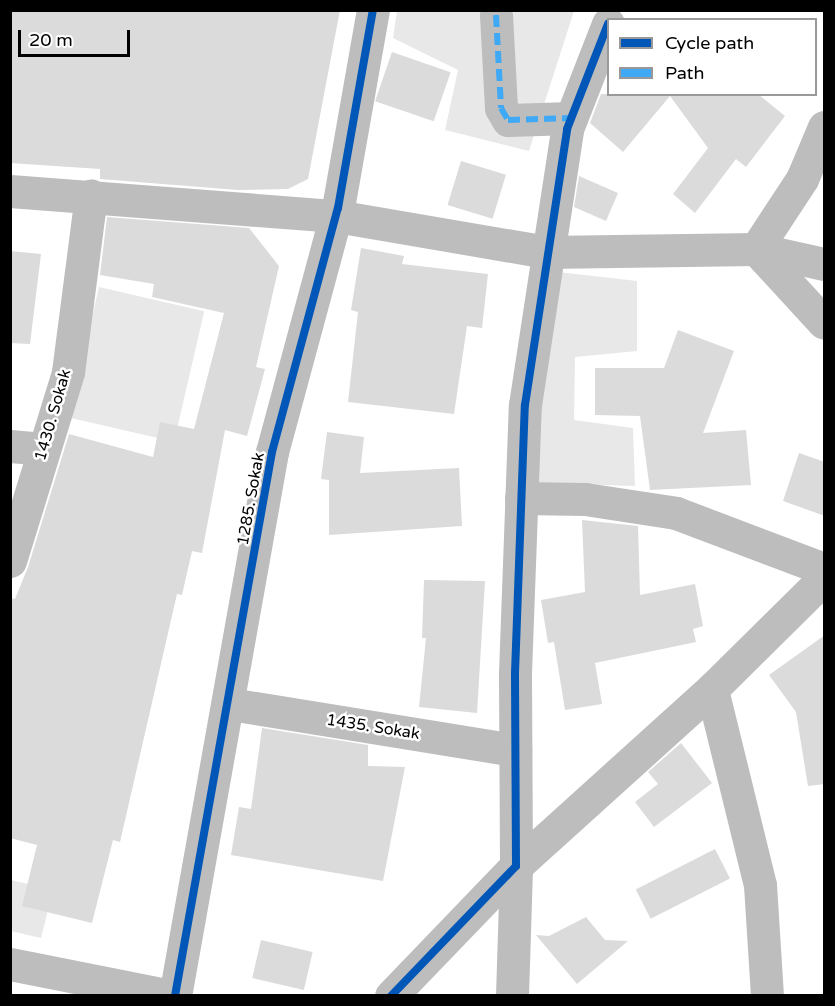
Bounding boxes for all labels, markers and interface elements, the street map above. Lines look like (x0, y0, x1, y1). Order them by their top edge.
scale bar (21, 18, 134, 56)
legend (607, 18, 817, 96)
text: 20 m (29, 29, 73, 51)
text: Cycle path (665, 32, 754, 54)
text: Path (665, 62, 704, 84)
street label: 1430. Sokak (31, 367, 75, 463)
street label: 1285. Sokak (233, 451, 269, 547)
street label: 1435. Sokak (325, 710, 421, 744)

